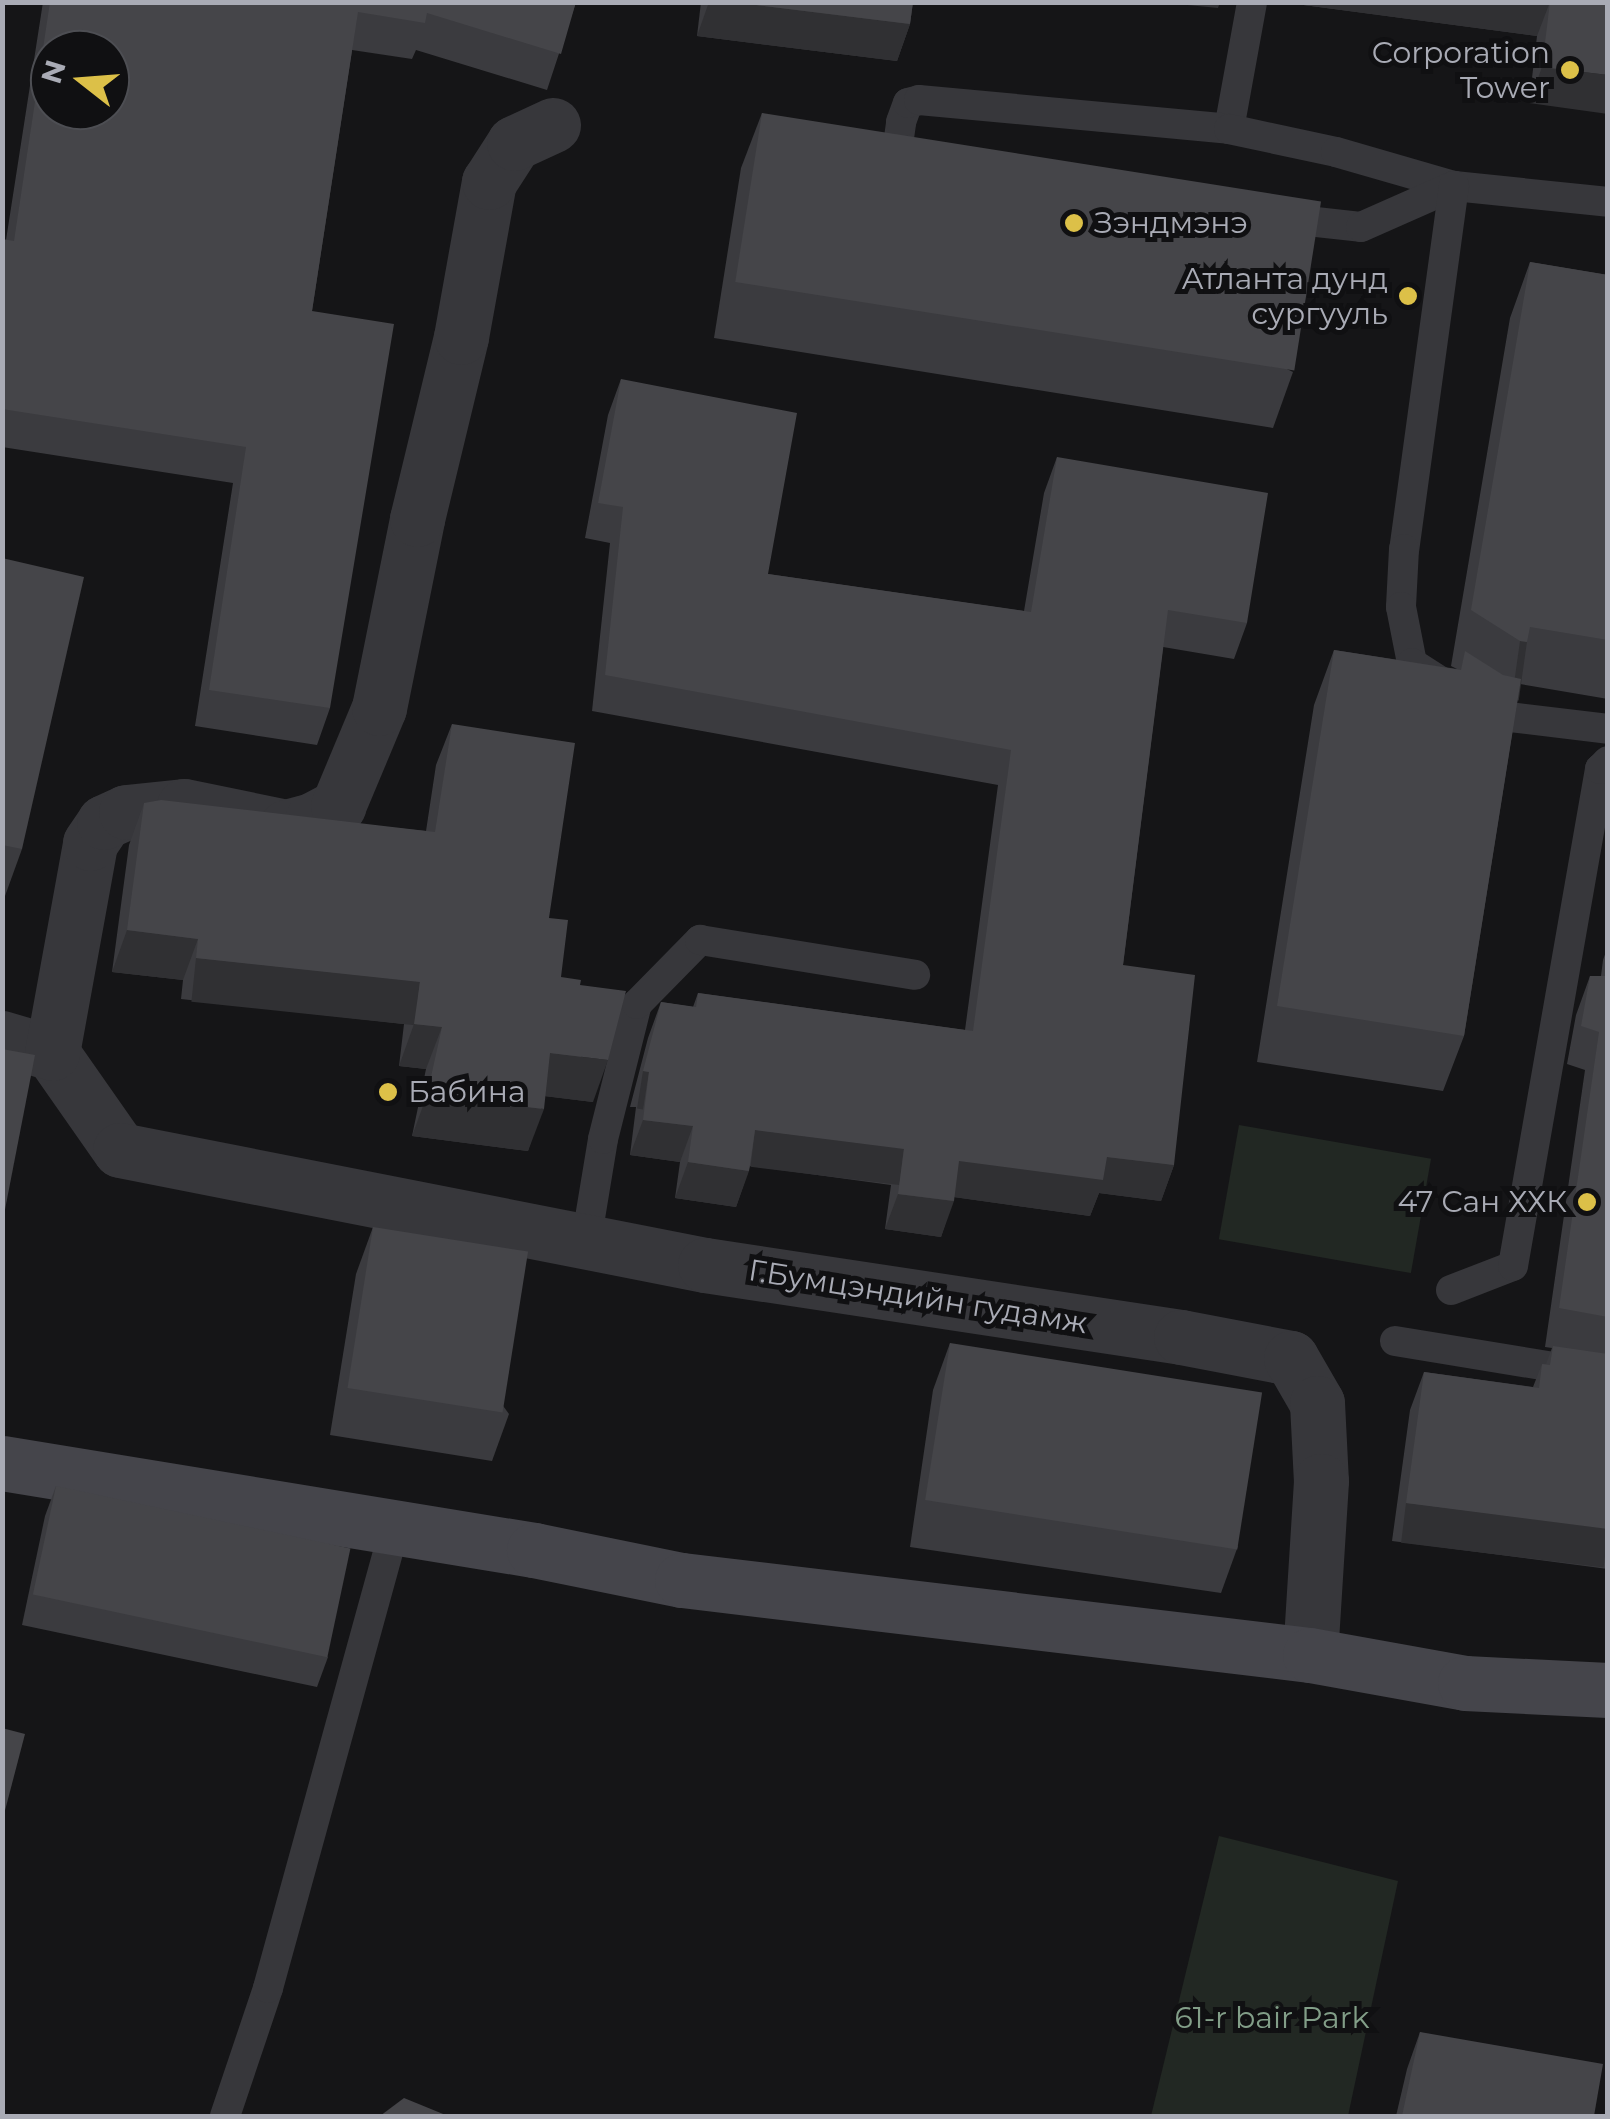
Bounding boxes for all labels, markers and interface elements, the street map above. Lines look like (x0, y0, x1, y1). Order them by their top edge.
north arrow (30, 30, 130, 130)
place label: Corporation Tower (1372, 35, 1550, 106)
text: N (34, 56, 73, 88)
marker: Corporation Tower (1559, 59, 1581, 81)
place label: Зэндмэнэ (1094, 205, 1248, 241)
marker: Зэндмэнэ (1063, 212, 1085, 234)
place label: Атланта дунд сургууль (1181, 261, 1388, 332)
marker: Атланта дунд сургууль (1397, 285, 1419, 307)
place label: Бабина (408, 1074, 525, 1110)
marker: Бабина (377, 1081, 399, 1103)
place label: 47 Сан ХХК (1398, 1184, 1567, 1220)
marker: 47 Сан ХХК (1576, 1191, 1598, 1213)
street label: Г.Бумцэндийн гудамж (746, 1252, 1090, 1342)
park label: 61-r bair Park (1175, 2000, 1369, 2036)

